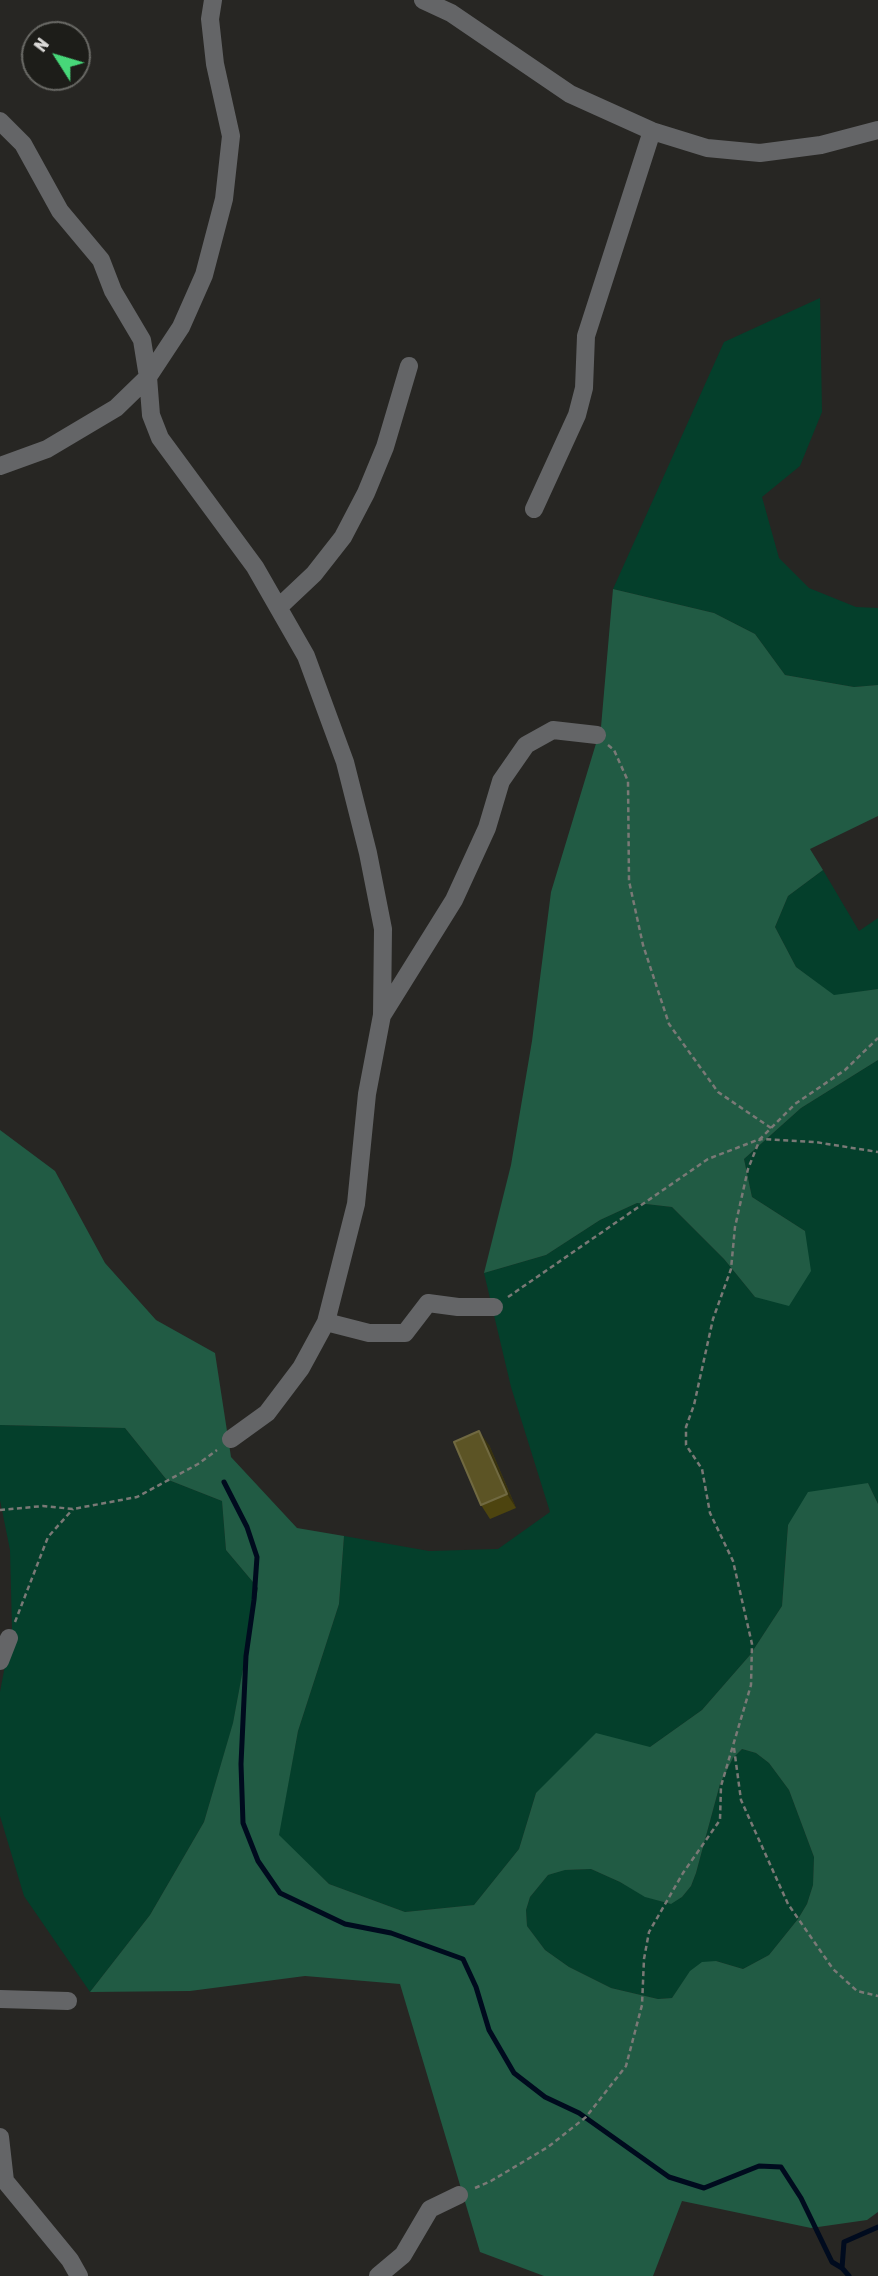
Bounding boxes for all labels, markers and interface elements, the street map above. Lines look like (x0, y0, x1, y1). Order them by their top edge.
north arrow (21, 21, 91, 91)
text: N (29, 33, 53, 56)

